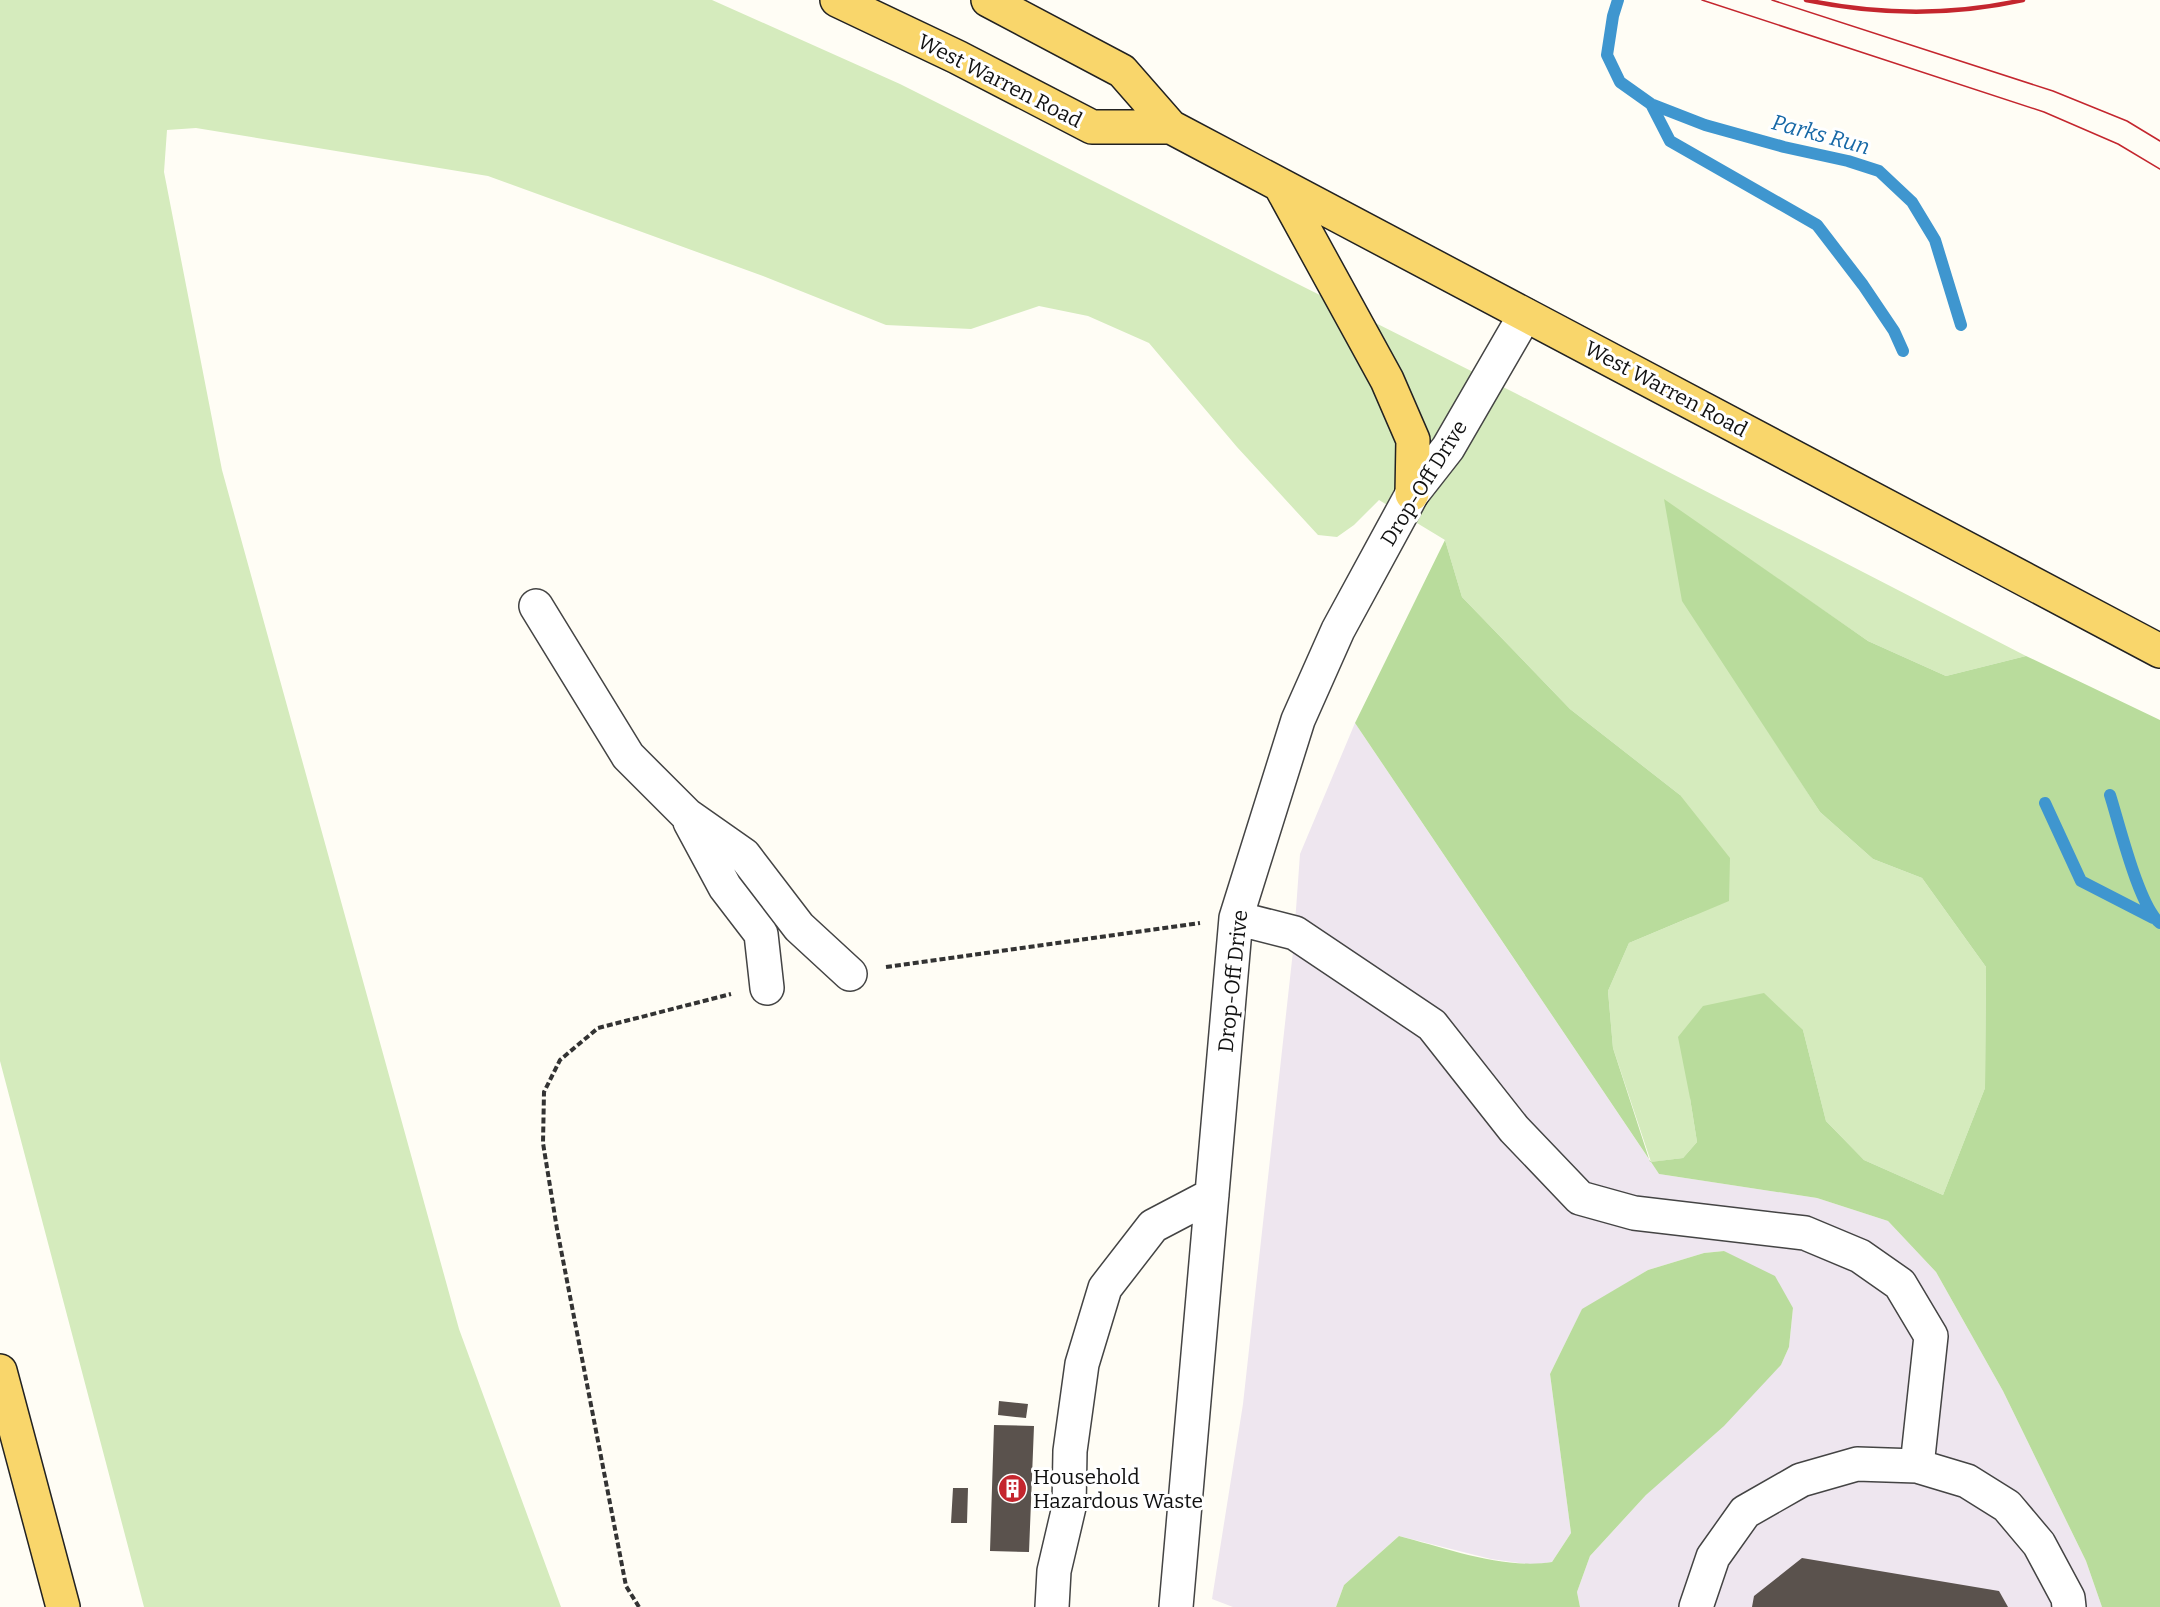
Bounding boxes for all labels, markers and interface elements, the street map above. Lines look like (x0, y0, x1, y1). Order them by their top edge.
street label: West Warren Road (914, 28, 1086, 134)
water label: Parks Run (1769, 108, 1873, 161)
street label: West Warren Road (1580, 335, 1752, 443)
street label: Drop-Off Drive (1375, 415, 1473, 551)
street label: Drop-Off Drive (1213, 908, 1253, 1054)
place label: Household Hazardous Waste (1033, 1464, 1203, 1514)
building icon: Household Hazardous Waste (996, 1473, 1028, 1505)

